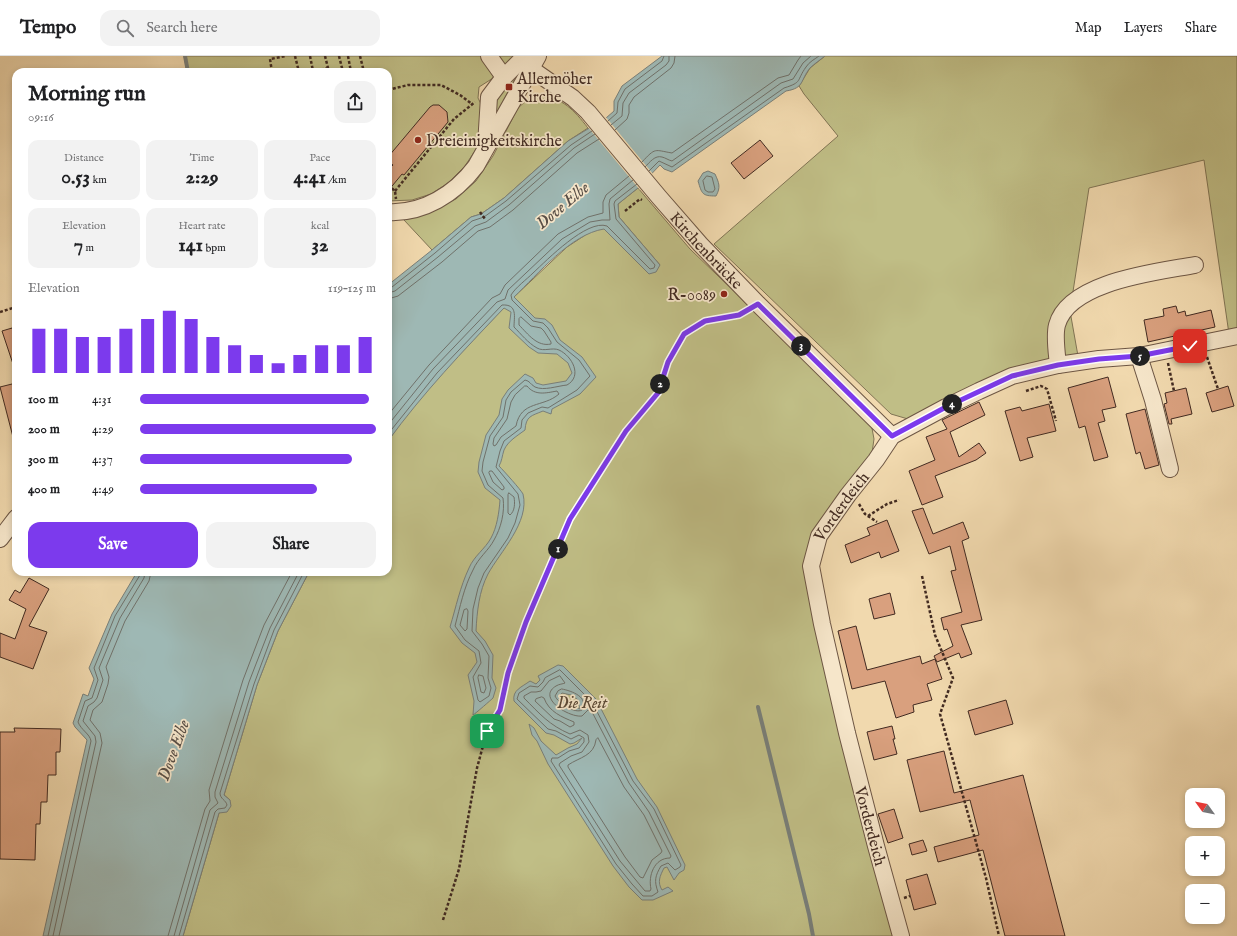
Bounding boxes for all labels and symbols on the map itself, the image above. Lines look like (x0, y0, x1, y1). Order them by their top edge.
place label: Allermöher Kirche (516, 70, 592, 108)
marker: Allermöher Kirche (504, 82, 514, 92)
place label: Dreieinigkeitskirche (426, 132, 562, 152)
marker: Dreieinigkeitskirche (413, 135, 423, 145)
water label: Dove Elbe (532, 178, 594, 234)
street label: Kirchenbrücke (665, 208, 746, 294)
place label: R-0089 (668, 286, 716, 306)
marker: R-0089 (719, 289, 729, 299)
pin (1173, 329, 1207, 363)
pin: 3 (791, 336, 811, 356)
pin: 5 (1130, 346, 1150, 366)
pin: 2 (650, 374, 670, 394)
pin: 4 (942, 394, 962, 414)
street label: Vorderdeich (810, 468, 875, 547)
pin: 1 (548, 539, 568, 559)
park label: Die Reit (557, 694, 608, 714)
pin (470, 714, 504, 748)
water label: Dove Elbe (154, 717, 195, 784)
street label: Vorderdeich (849, 784, 889, 869)
north arrow (1185, 788, 1225, 828)

